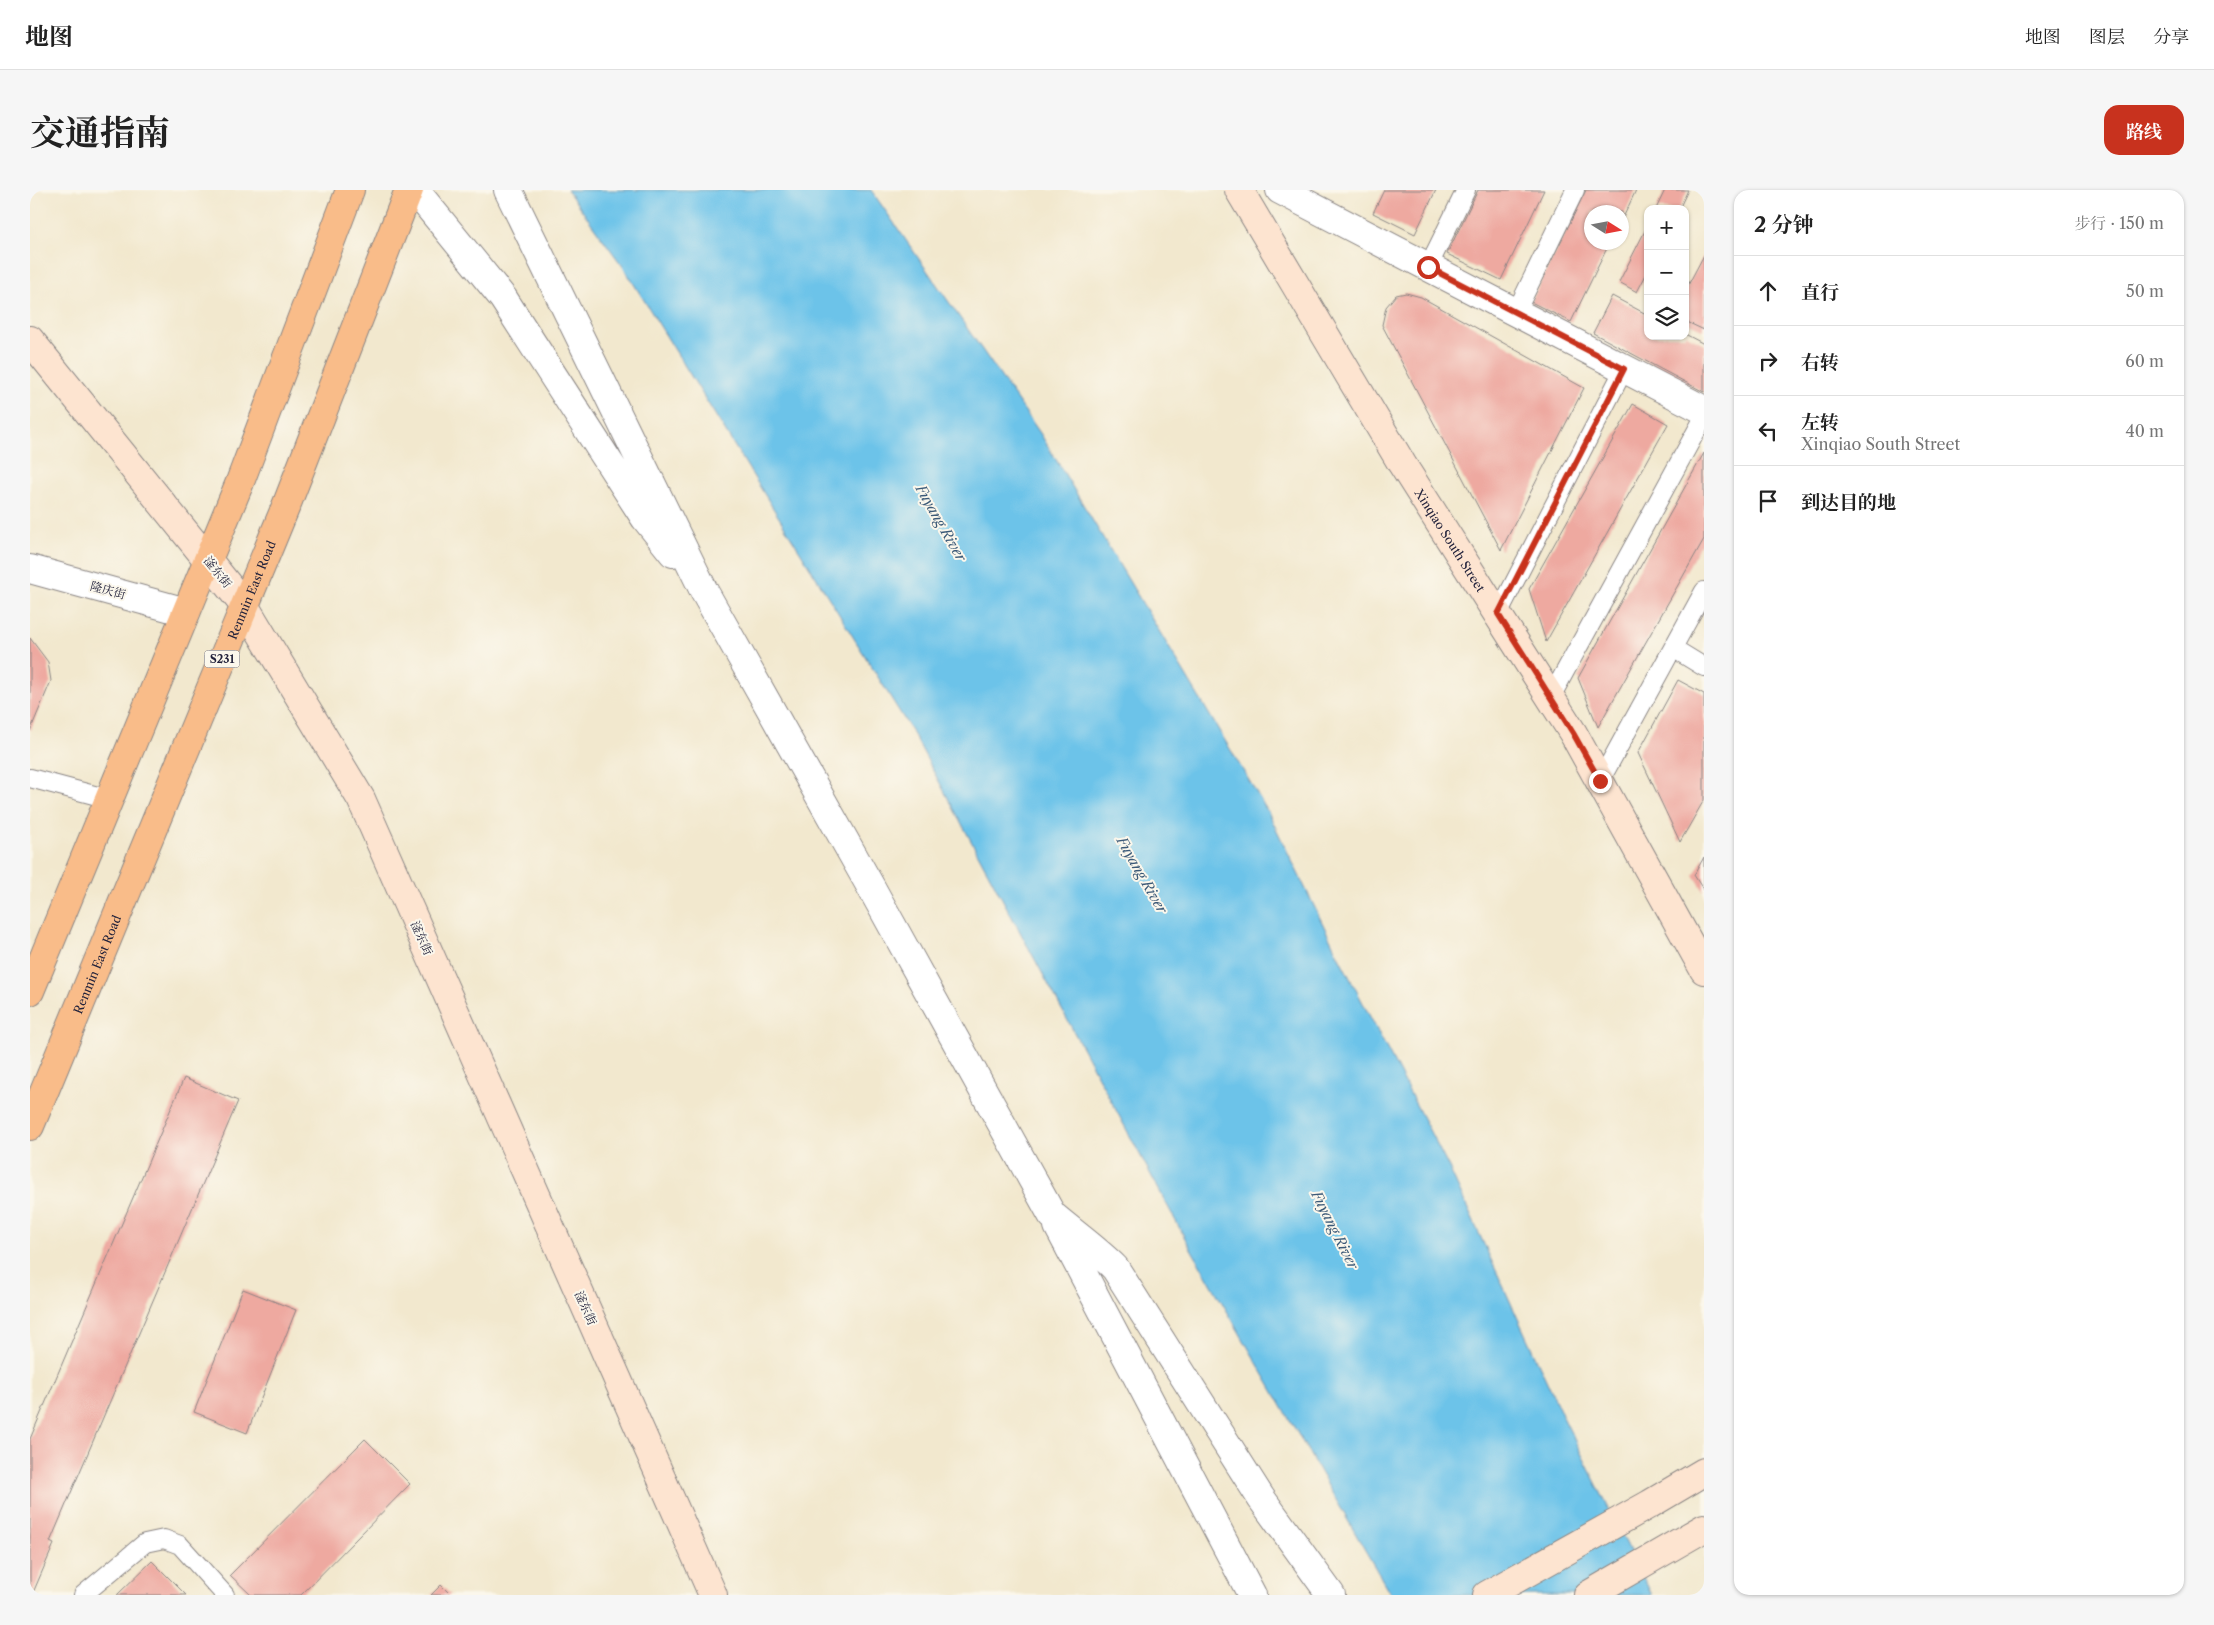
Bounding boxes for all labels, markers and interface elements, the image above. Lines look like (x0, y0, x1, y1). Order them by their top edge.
text: 地图 (25, 22, 73, 51)
text: 地图 (2025, 26, 2061, 48)
text: 图层 (2089, 26, 2125, 48)
text: 分享 (2153, 26, 2189, 48)
button: 路线 (2104, 105, 2184, 155)
text: 交通指南 (30, 111, 170, 154)
north arrow (1584, 205, 1629, 250)
map controls (1644, 205, 1689, 340)
button: + (1644, 205, 1689, 250)
text: 2 分钟 (1754, 212, 1814, 237)
text: 步行 · 150 m (2074, 213, 2164, 233)
button: − (1644, 250, 1689, 295)
route start (1417, 256, 1440, 279)
icon: ahead (1754, 277, 1782, 305)
text: 直行 (1801, 281, 1839, 304)
text: 50 m (2126, 281, 2164, 301)
button: layers (1644, 295, 1689, 340)
icon: right (1754, 347, 1782, 375)
text: 右转 (1801, 351, 1839, 374)
text: 60 m (2125, 351, 2164, 371)
text: 左转 (1801, 411, 1839, 434)
icon: left (1754, 417, 1782, 445)
text: 40 m (2125, 421, 2164, 441)
text: Xinqiao South Street (1801, 434, 1960, 454)
water label: Fuyang River (911, 480, 971, 566)
street label: Xinqiao South Street (1411, 485, 1489, 595)
icon: arrive (1754, 487, 1782, 515)
text: 到达目的地 (1801, 491, 1896, 514)
street label: Renmin East Road (224, 538, 279, 641)
street label: 滏东街 (201, 553, 236, 591)
street label: 隆庆街 (89, 578, 128, 602)
road number: S231 (204, 650, 240, 668)
route end (1589, 770, 1612, 793)
water label: Fuyang River (1112, 832, 1172, 918)
street label: Renmin East Road (70, 912, 124, 1016)
street label: 滏东街 (408, 918, 437, 958)
water label: Fuyang River (1307, 1187, 1363, 1274)
street label: 滏东街 (572, 1288, 601, 1328)

